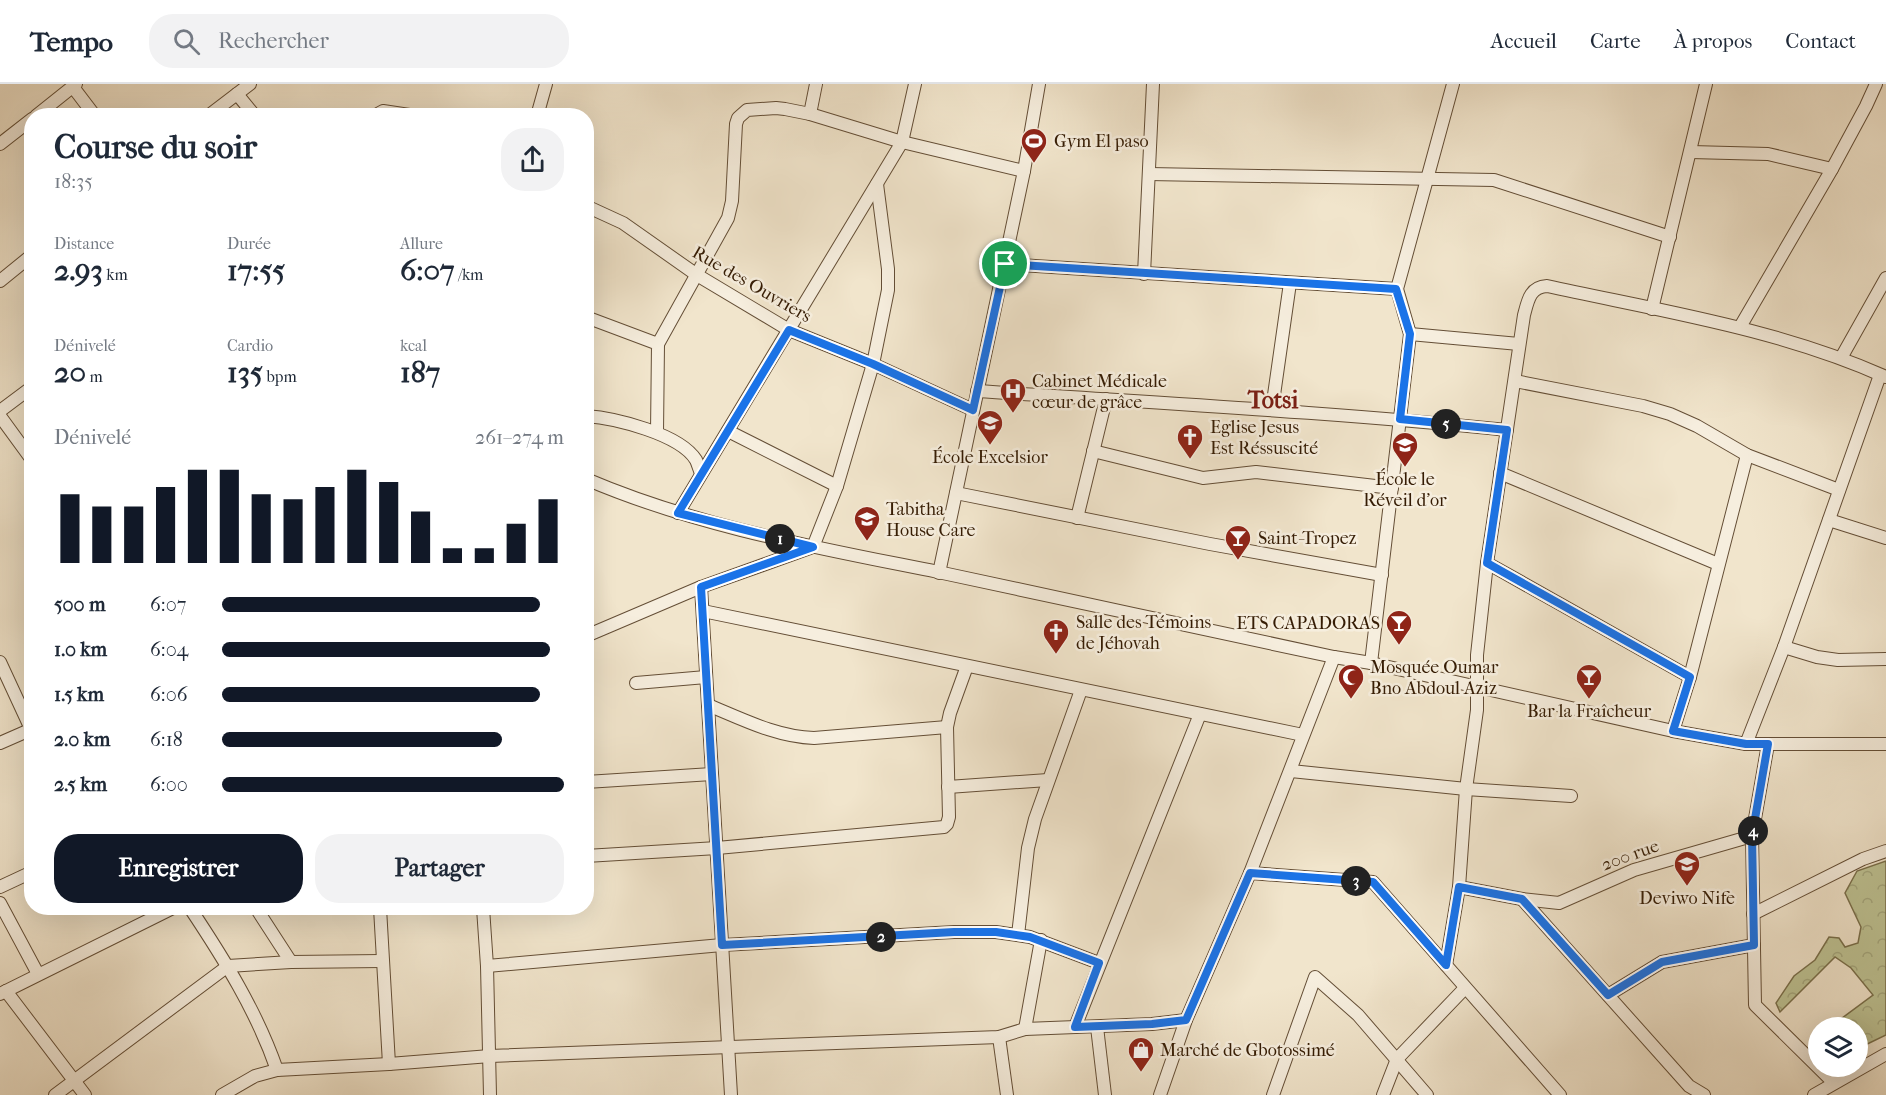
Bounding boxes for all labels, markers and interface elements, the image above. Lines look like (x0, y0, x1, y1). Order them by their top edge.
search box (149, 14, 569, 68)
text: Tempo (30, 25, 113, 58)
icon: search (170, 25, 203, 58)
text: Rechercher (218, 28, 329, 54)
text: Accueil (1491, 29, 1557, 53)
text: Carte (1590, 29, 1641, 53)
text: À propos (1674, 29, 1752, 53)
text: Contact (1785, 29, 1856, 53)
sports icon: Gym El paso (1019, 126, 1049, 164)
text: Course du soir (54, 128, 257, 167)
button: share (501, 128, 564, 191)
place label: Gym El paso (1054, 131, 1149, 152)
text: 18:35 (54, 170, 93, 193)
text: Distance (54, 234, 114, 253)
text: Durée (227, 234, 271, 253)
text: Allure (400, 234, 443, 253)
pin (979, 238, 1030, 289)
street label: Rue des Ouvriers (688, 242, 815, 327)
icon: arrive (988, 247, 1021, 280)
text: 2.93 (54, 253, 103, 288)
text: 17:55 (227, 253, 285, 288)
text: 6:07 (400, 253, 455, 288)
text: km (103, 265, 128, 284)
text: /km (455, 265, 483, 284)
text: Dénivelé (54, 336, 116, 355)
text: Cardio (227, 336, 273, 355)
text: kcal (400, 336, 427, 355)
text: 20 (54, 355, 86, 390)
text: 135 (227, 355, 263, 390)
text: 187 (400, 355, 440, 390)
text: m (86, 367, 103, 386)
text: bpm (263, 367, 297, 386)
place label: Cabinet Médicale cœur de grâce (1032, 371, 1167, 413)
hospital icon: Cabinet Médicale cœur de grâce (998, 376, 1028, 414)
district label: Totsi (1247, 386, 1299, 414)
school or university icon: École Excelsior (975, 408, 1005, 446)
pin: 5 (1431, 409, 1461, 439)
text: 5 (1443, 414, 1449, 433)
place label: Eglise Jesus Est Réssuscité (1210, 417, 1318, 459)
church icon: Eglise Jesus Est Réssuscité (1175, 422, 1205, 460)
text: Dénivelé (54, 426, 131, 449)
text: 261–274 m (475, 426, 564, 449)
school or university icon: École le Réveil d'or (1390, 430, 1420, 468)
place label: École Excelsior (932, 446, 1048, 468)
place label: École le Réveil d'or (1363, 468, 1447, 511)
place label: Tabitha House Care (886, 499, 976, 541)
school or university icon: Tabitha House Care (852, 504, 882, 542)
bar icon: Saint-Tropez (1223, 523, 1253, 561)
pin: 1 (765, 524, 795, 554)
place label: Saint-Tropez (1258, 528, 1357, 549)
text: 1 (777, 529, 783, 548)
text: 500 m (54, 593, 106, 616)
text: 6:07 (150, 593, 186, 616)
bar icon: ETS CAPADORAS (1384, 608, 1414, 646)
place label: Salle des Témoins de Jéhovah (1076, 612, 1212, 654)
place label: ETS CAPADORAS (1236, 613, 1380, 634)
church icon: Salle des Témoins de Jéhovah (1041, 617, 1071, 655)
text: 1.0 km (54, 638, 107, 661)
text: 6:04 (150, 638, 188, 661)
place label: Mosquée Oumar Bno Abdoul Aziz (1370, 657, 1499, 699)
mosque icon: Mosquée Oumar Bno Abdoul Aziz (1336, 662, 1366, 700)
bar icon: Bar la Fraîcheur (1574, 662, 1604, 700)
text: 1.5 km (54, 683, 104, 706)
text: 6:06 (150, 683, 188, 706)
place label: Bar la Fraîcheur (1527, 701, 1651, 722)
text: 2.0 km (54, 728, 110, 751)
text: 6:18 (150, 728, 183, 751)
text: 2.5 km (54, 773, 107, 796)
text: 6:00 (150, 773, 188, 796)
pin: 4 (1738, 816, 1768, 846)
text: 4 (1748, 821, 1758, 840)
button: Enregistrer (54, 834, 303, 903)
button: Partager (315, 834, 564, 903)
street label: 200 rue (1599, 835, 1662, 876)
school or university icon: Deviwo Nife (1672, 849, 1702, 887)
pin: 3 (1341, 866, 1371, 896)
text: 3 (1353, 871, 1359, 890)
place label: Deviwo Nife (1639, 888, 1735, 909)
pin: 2 (866, 922, 896, 952)
text: 2 (877, 927, 885, 946)
map controls (1808, 1017, 1868, 1077)
button: layers (1808, 1017, 1868, 1077)
shop icon: Marché de Gbotossimé (1126, 1035, 1156, 1073)
place label: Marché de Gbotossimé (1160, 1040, 1335, 1061)

